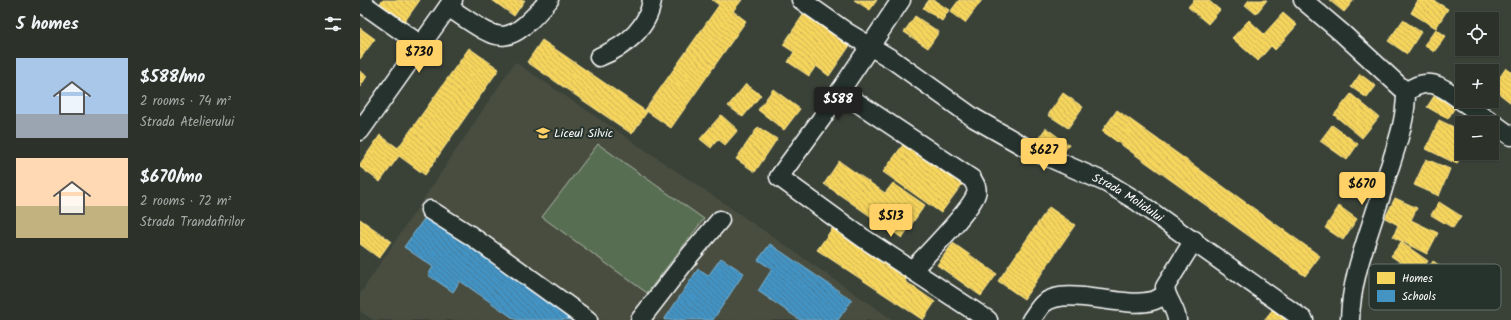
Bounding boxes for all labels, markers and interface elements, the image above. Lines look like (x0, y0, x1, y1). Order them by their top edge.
text: 5 homes (16, 11, 79, 38)
map controls (1455, 12, 1499, 160)
button: locate (1455, 12, 1499, 56)
icon: filters (322, 13, 344, 35)
pin: $730 (395, 40, 443, 74)
text: $730 (405, 42, 433, 63)
text: $588/mo (140, 64, 205, 91)
button: + (1455, 64, 1499, 108)
icon: home (48, 74, 96, 122)
pin: $588 (814, 87, 862, 121)
text: $588 (823, 89, 853, 110)
text: 2 rooms · 74 m² (140, 91, 231, 112)
text: Strada Atelierului (140, 112, 234, 133)
button: − (1455, 116, 1499, 160)
place label: Liceul Silvic (554, 124, 613, 143)
school or university icon: Liceul Silvic (535, 125, 551, 141)
pin: $627 (1020, 138, 1068, 172)
text: $627 (1030, 140, 1058, 161)
text: $670/mo (140, 164, 203, 191)
street label: Strada Molidului (1089, 169, 1168, 228)
pin: $670 (1338, 172, 1386, 206)
icon: home (48, 174, 96, 222)
text: $670 (1348, 174, 1376, 195)
text: 2 rooms · 72 m² (140, 191, 231, 212)
pin: $513 (867, 204, 915, 238)
text: $513 (878, 206, 904, 227)
text: Strada Trandafirilor (140, 212, 245, 233)
legend (1369, 264, 1501, 310)
text: Homes (1402, 270, 1433, 288)
text: Schools (1402, 288, 1436, 306)

